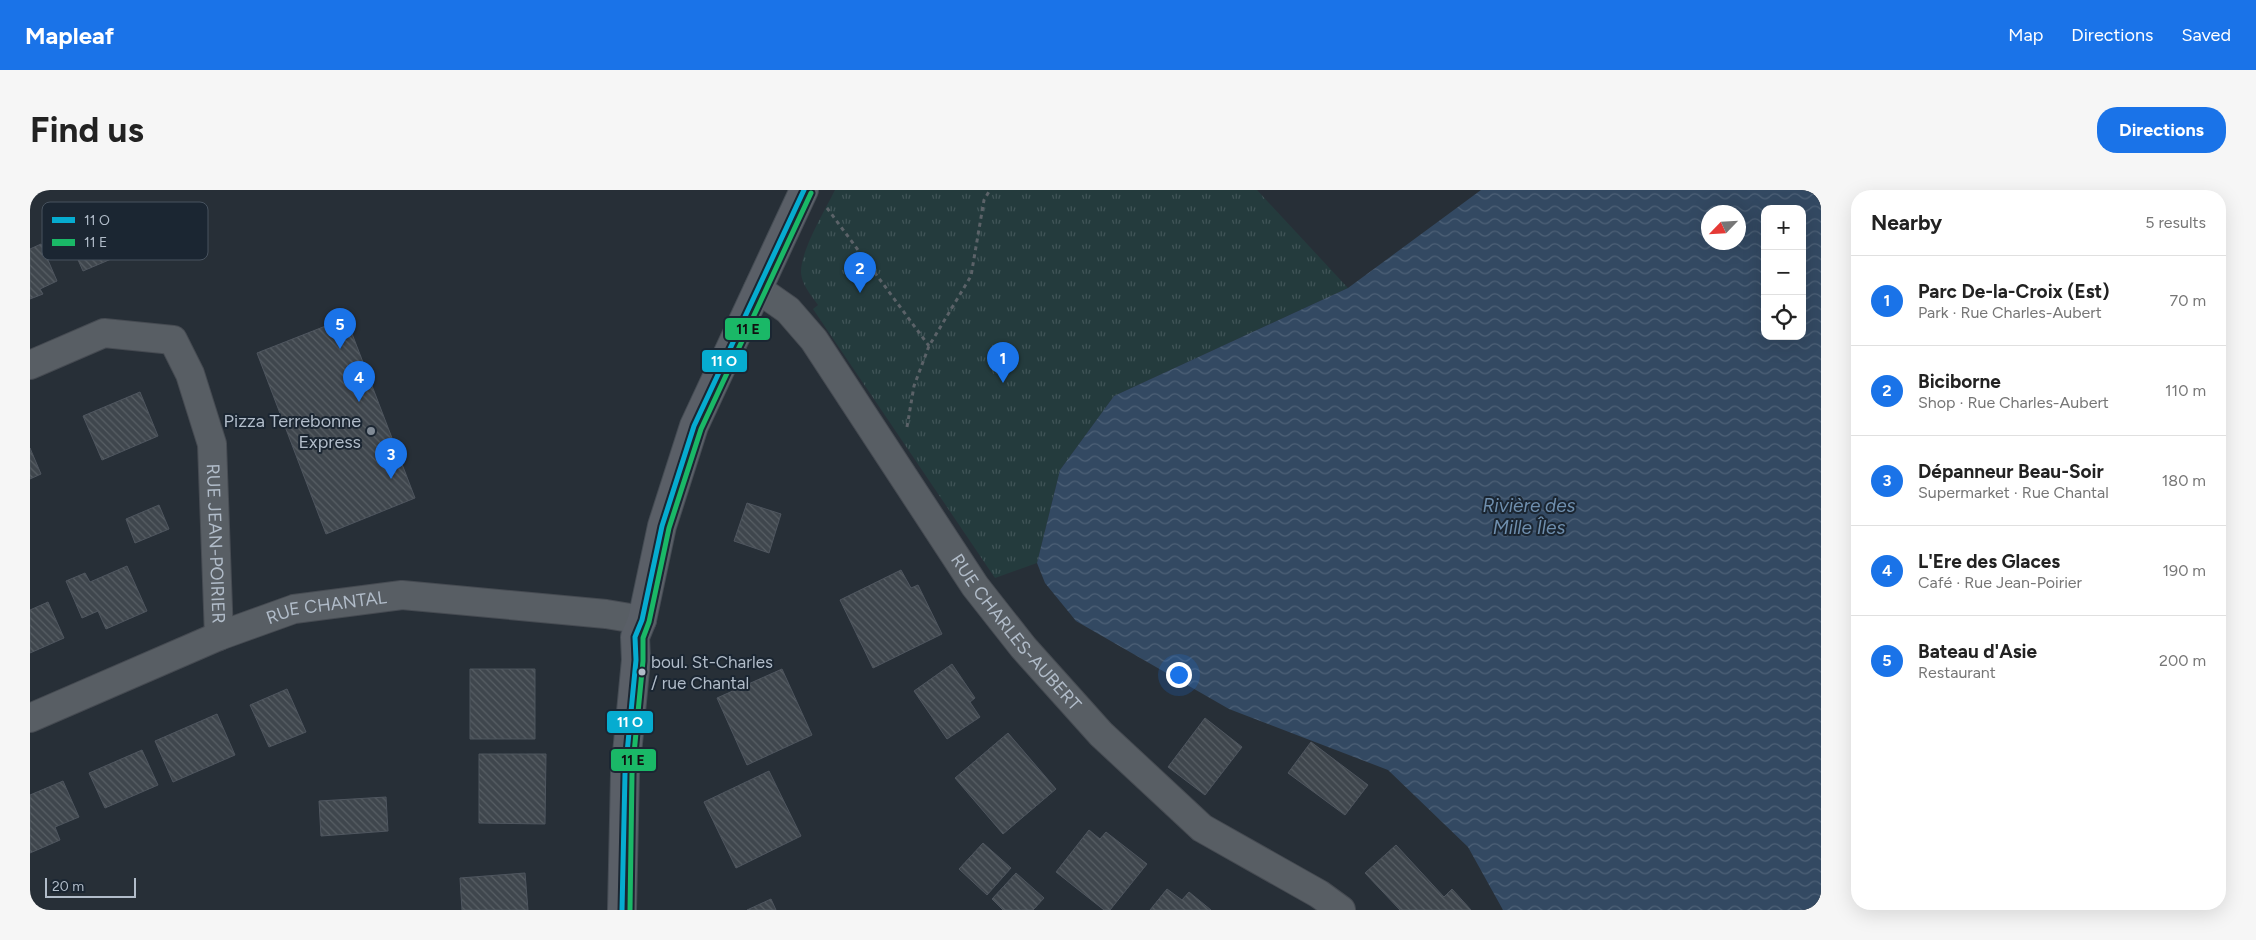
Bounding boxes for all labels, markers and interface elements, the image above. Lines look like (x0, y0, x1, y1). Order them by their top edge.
text: Mapleaf (25, 21, 114, 50)
text: Map (2008, 24, 2043, 46)
text: Directions (2071, 24, 2153, 46)
text: Saved (2181, 24, 2231, 46)
button: Directions (2097, 107, 2226, 153)
text: Find us (30, 109, 144, 151)
legend (42, 202, 208, 260)
north arrow (1701, 205, 1746, 250)
map controls (1761, 205, 1806, 340)
button: + (1761, 205, 1806, 250)
text: Nearby (1871, 210, 1942, 235)
text: 11 O (84, 212, 110, 229)
text: 5 results (2145, 213, 2206, 232)
text: 11 E (84, 234, 107, 251)
button: − (1761, 250, 1806, 295)
pin: 2 (844, 252, 876, 293)
text: Parc De-la-Croix (Est) (1918, 280, 2110, 303)
text: 1 (1884, 291, 1890, 310)
text: 70 m (2170, 291, 2206, 310)
button: locate (1761, 295, 1806, 340)
text: Park · Rue Charles-Aubert (1918, 303, 2102, 322)
pin: 5 (324, 308, 356, 349)
line badge: 11 E (724, 317, 771, 341)
text: 11 E (736, 321, 760, 338)
pin: 1 (987, 342, 1019, 383)
line badge: 11 O (701, 349, 748, 373)
text: 11 O (711, 353, 737, 370)
pin: 4 (343, 361, 375, 402)
text: Biciborne (1918, 370, 2001, 393)
text: 2 (1882, 381, 1892, 400)
text: 110 m (2165, 381, 2206, 400)
text: Shop · Rue Charles-Aubert (1918, 393, 2109, 412)
place label: Pizza Terrebonne Express (224, 410, 361, 453)
marker: Pizza Terrebonne Express (365, 425, 377, 437)
pin: 3 (375, 438, 407, 479)
text: Dépanneur Beau-Soir (1918, 460, 2104, 483)
street label: RUE JEAN-POIRIER (202, 463, 230, 624)
text: 3 (1883, 471, 1891, 490)
text: 180 m (2162, 471, 2206, 490)
text: Supermarket · Rue Chantal (1918, 483, 2109, 502)
water label: Rivière des Mille Îles (1482, 494, 1576, 539)
street label: RUE CHARLES-AUBERT (946, 550, 1086, 715)
text: L'Ere des Glaces (1918, 550, 2060, 573)
text: 4 (1882, 561, 1892, 580)
text: 190 m (2163, 561, 2206, 580)
text: Café · Rue Jean-Poirier (1918, 573, 2082, 592)
street label: RUE CHANTAL (263, 586, 389, 629)
text: Bateau d'Asie (1918, 640, 2037, 663)
text: 5 (1882, 651, 1892, 670)
text: 200 m (2159, 651, 2206, 670)
place label: boul. St-Charles / rue Chantal (651, 652, 773, 693)
your location (1166, 662, 1192, 688)
text: Restaurant (1918, 663, 1996, 682)
marker: boul. St-Charles / rue Chantal (637, 667, 647, 677)
line badge: 11 O (606, 710, 654, 734)
text: 11 O (617, 714, 643, 731)
line badge: 11 E (610, 748, 657, 772)
text: 11 E (621, 752, 645, 769)
scale bar (45, 875, 136, 898)
text: 20 m (52, 878, 84, 895)

